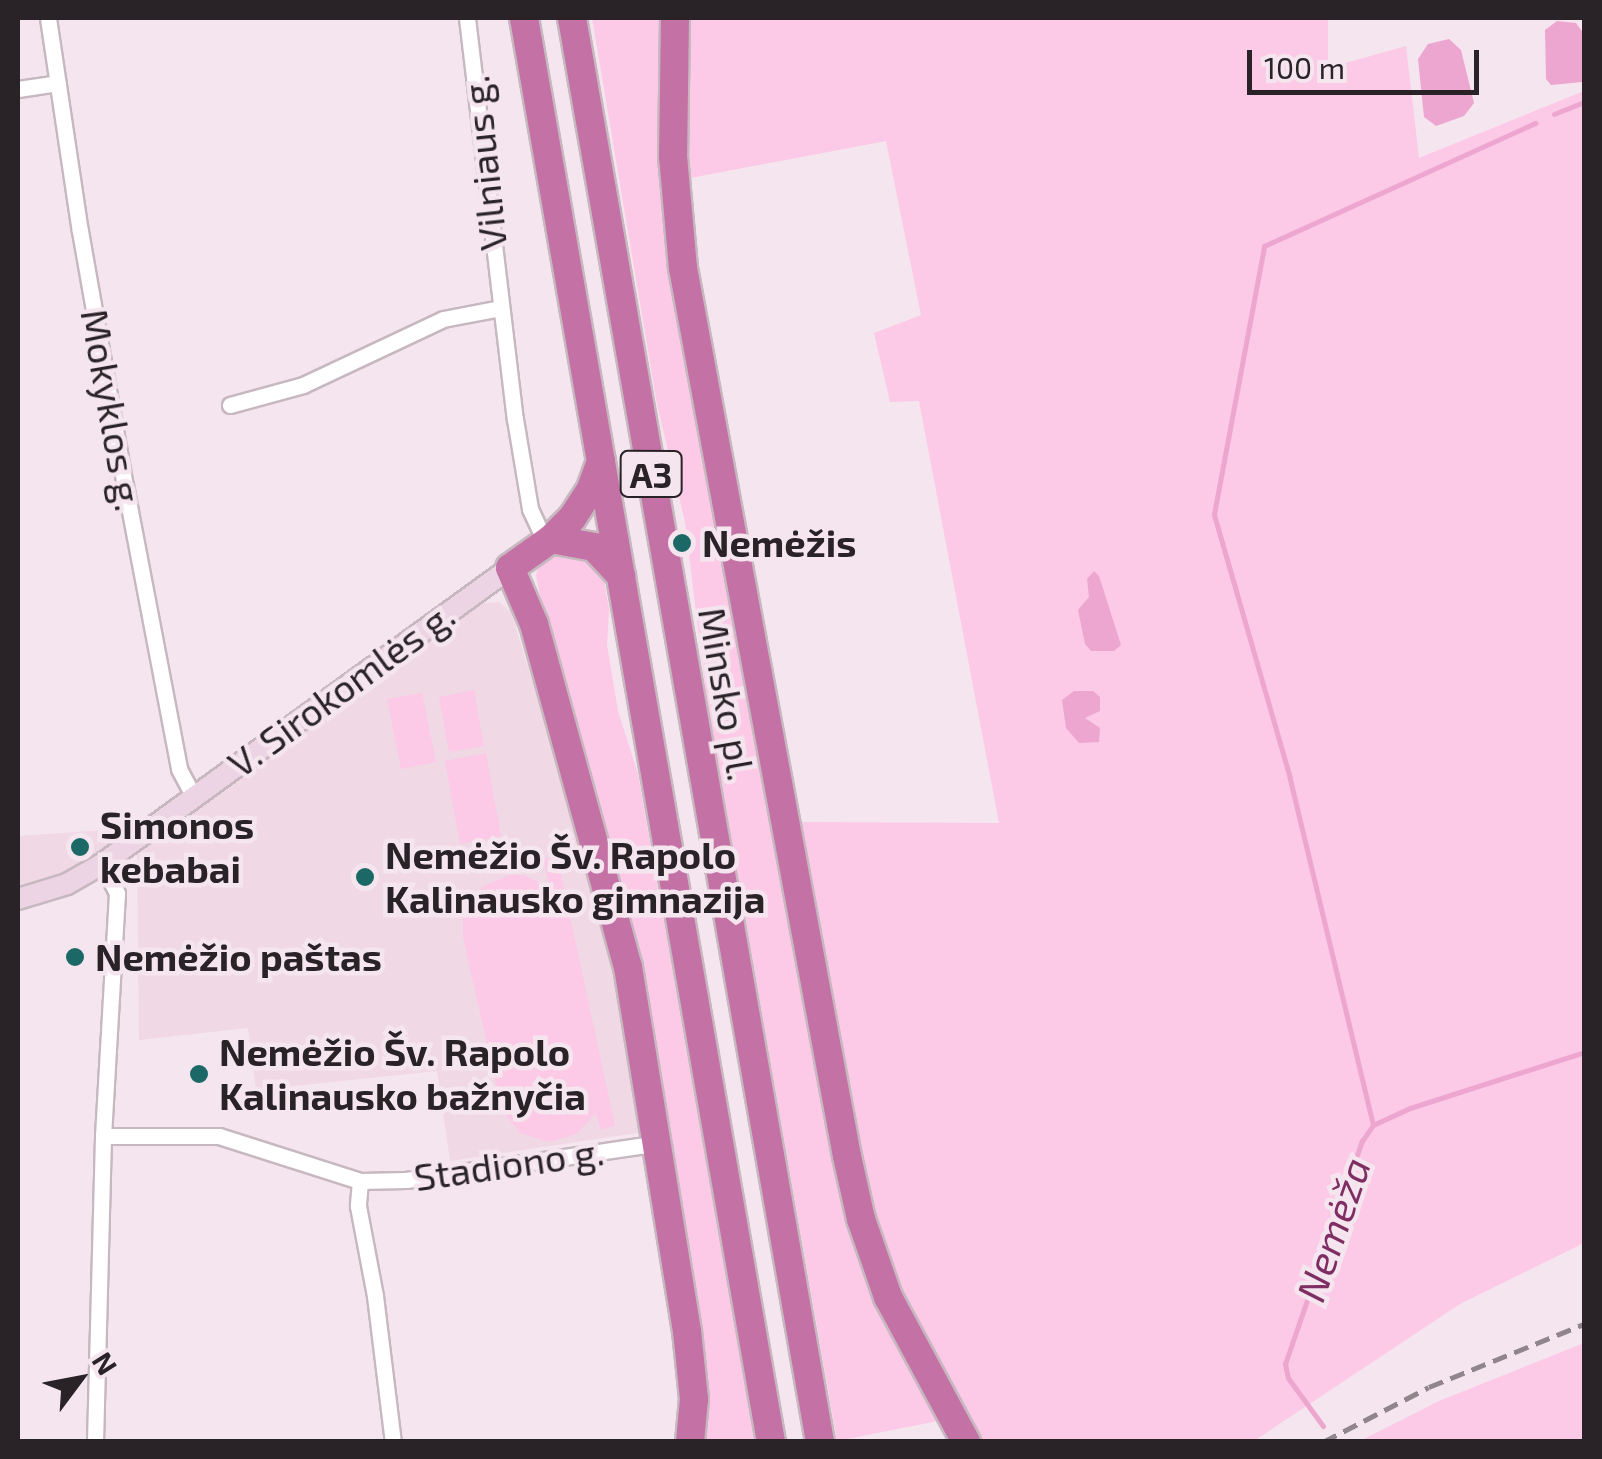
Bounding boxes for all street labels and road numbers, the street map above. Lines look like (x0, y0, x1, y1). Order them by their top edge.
street label: Vilniaus g. (452, 73, 516, 253)
street label: Mokyklos g. (72, 305, 152, 515)
road number: A3 (618, 444, 684, 504)
street label: V. Sirokomlės g. (219, 592, 463, 786)
street label: Minsko pl. (689, 604, 765, 784)
street label: Stadiono g. (411, 1128, 607, 1200)

